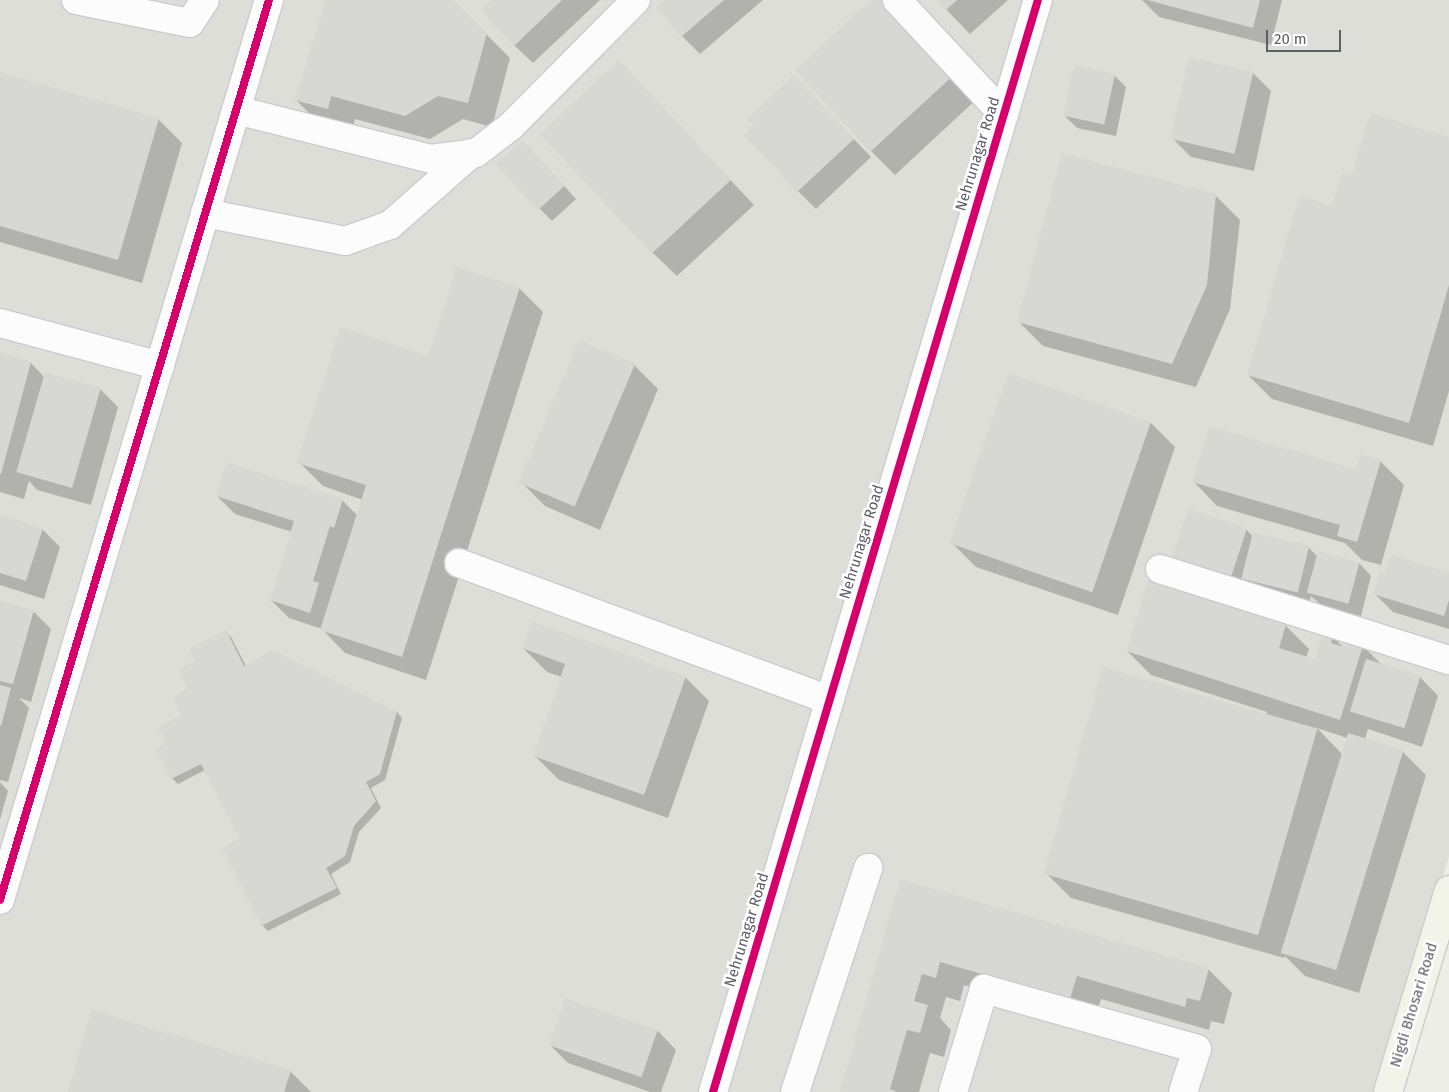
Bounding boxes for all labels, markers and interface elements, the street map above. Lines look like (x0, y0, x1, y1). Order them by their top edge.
scale bar (1269, 20, 1344, 52)
text: 20 m (1274, 30, 1307, 48)
street label: Nehrunagar Road (952, 95, 1004, 213)
street label: Nehrunagar Road (836, 483, 888, 601)
street label: Nehrunagar Road (721, 871, 773, 989)
street label: Nigdi Bhosari Road (1386, 940, 1442, 1070)

